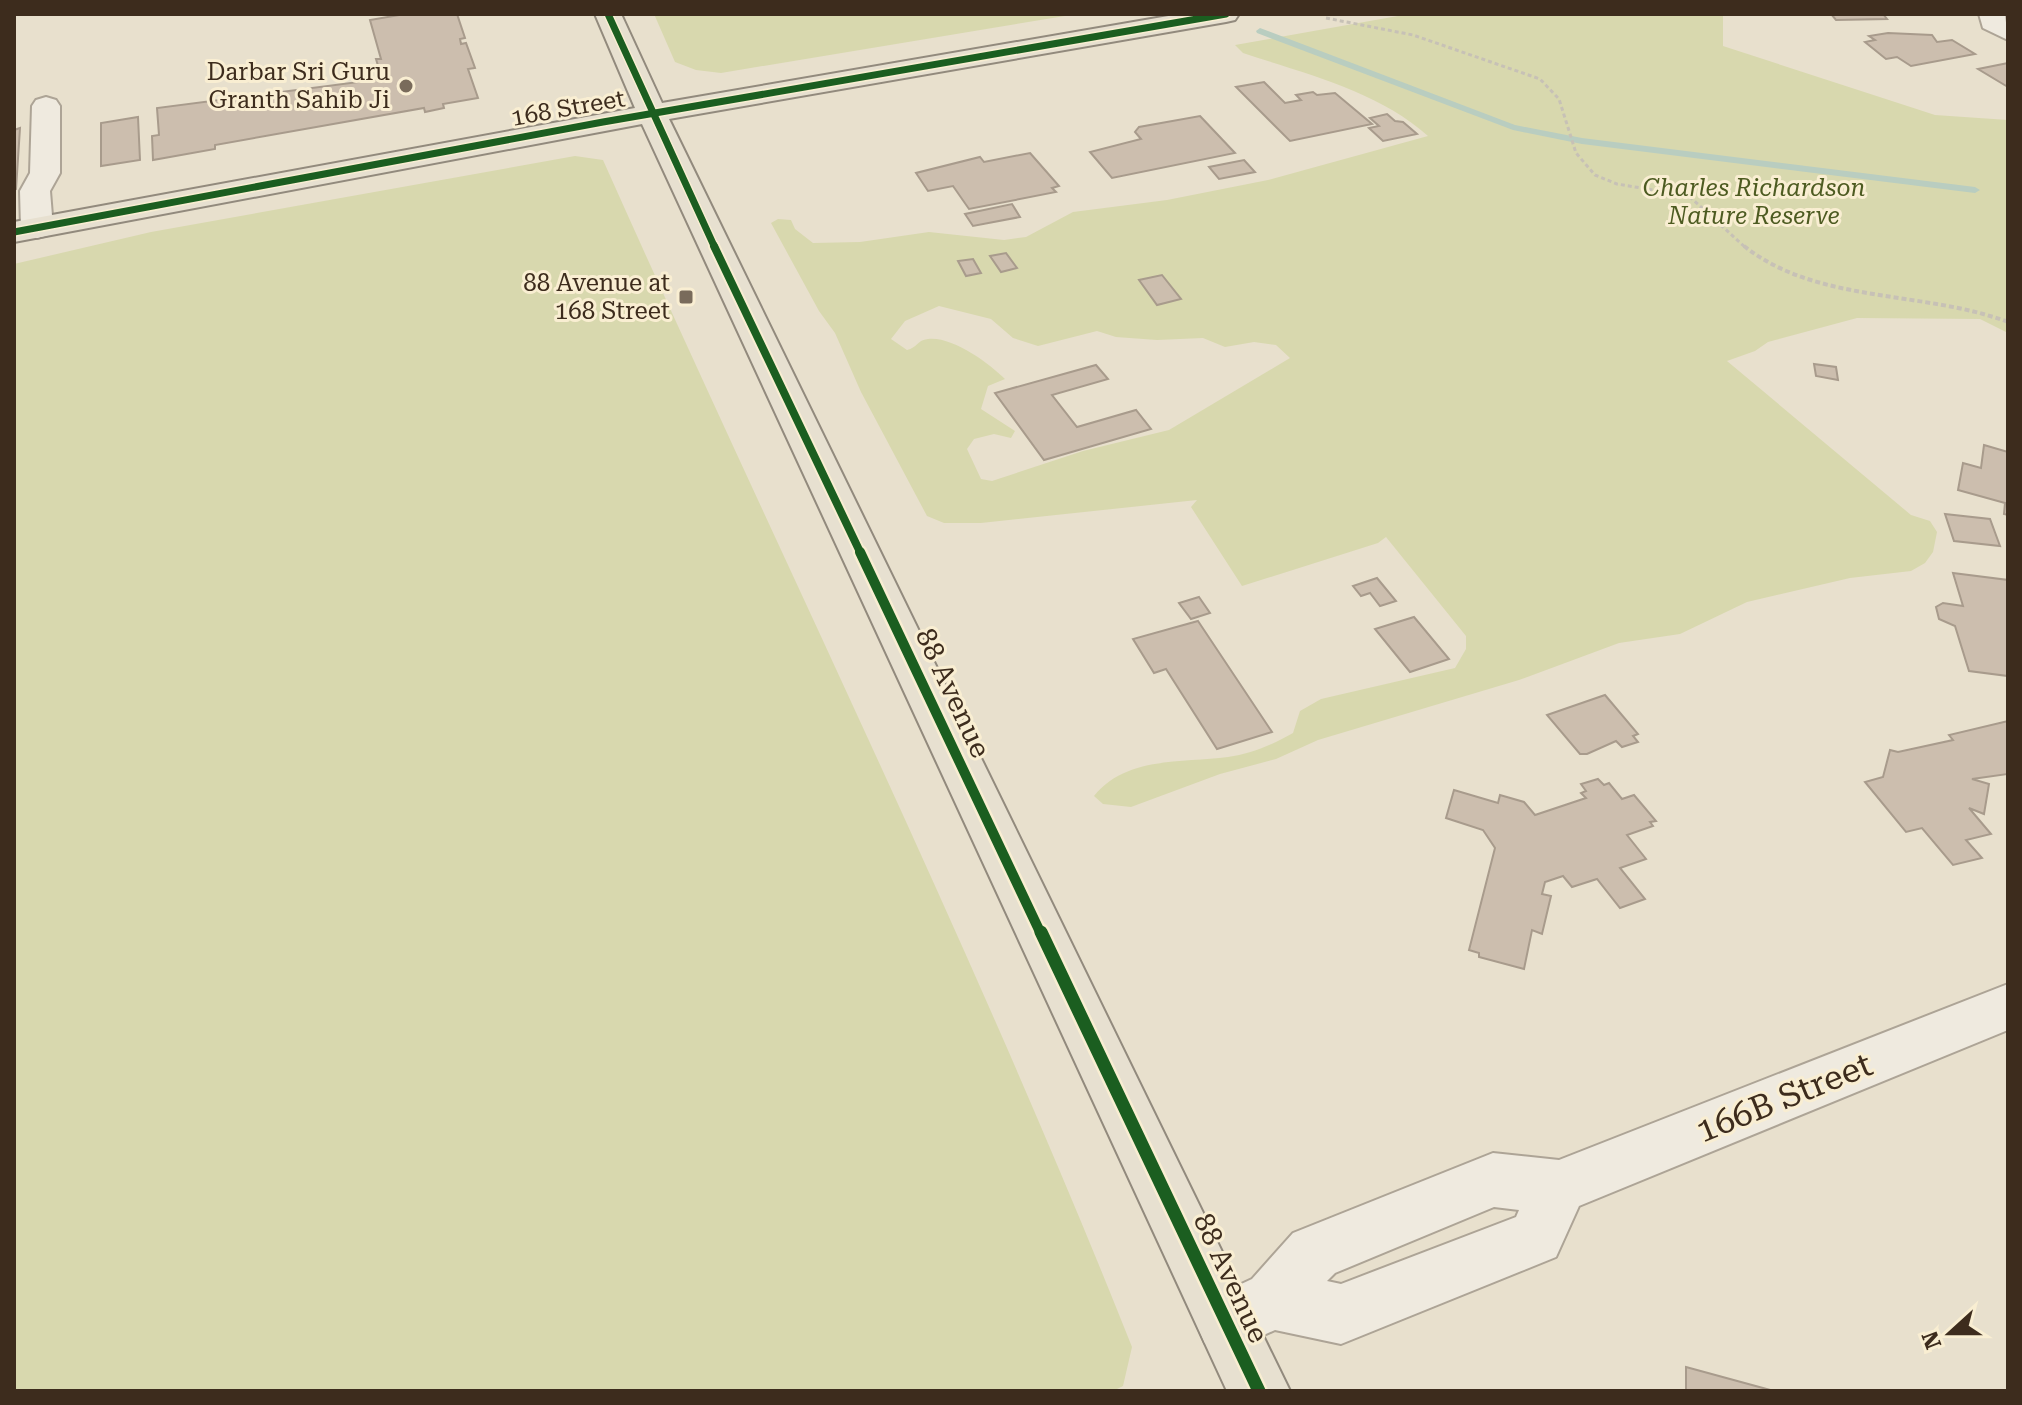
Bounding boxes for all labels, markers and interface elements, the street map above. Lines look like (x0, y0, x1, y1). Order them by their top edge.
place label: Darbar Sri Guru Granth Sahib Ji (207, 58, 390, 114)
marker: Darbar Sri Guru Granth Sahib Ji (397, 77, 415, 95)
street label: 168 Street (509, 84, 627, 132)
park label: Charles Richardson Nature Reserve (1643, 174, 1865, 230)
place label: 88 Avenue at 168 Street (523, 269, 670, 325)
marker: 88 Avenue at 168 Street (677, 288, 695, 306)
street label: 88 Avenue (909, 623, 997, 763)
street label: 166B Street (1690, 1044, 1878, 1150)
street label: 88 Avenue (1187, 1208, 1275, 1348)
north arrow (1910, 1293, 1990, 1373)
text: N (1917, 1328, 1947, 1352)

